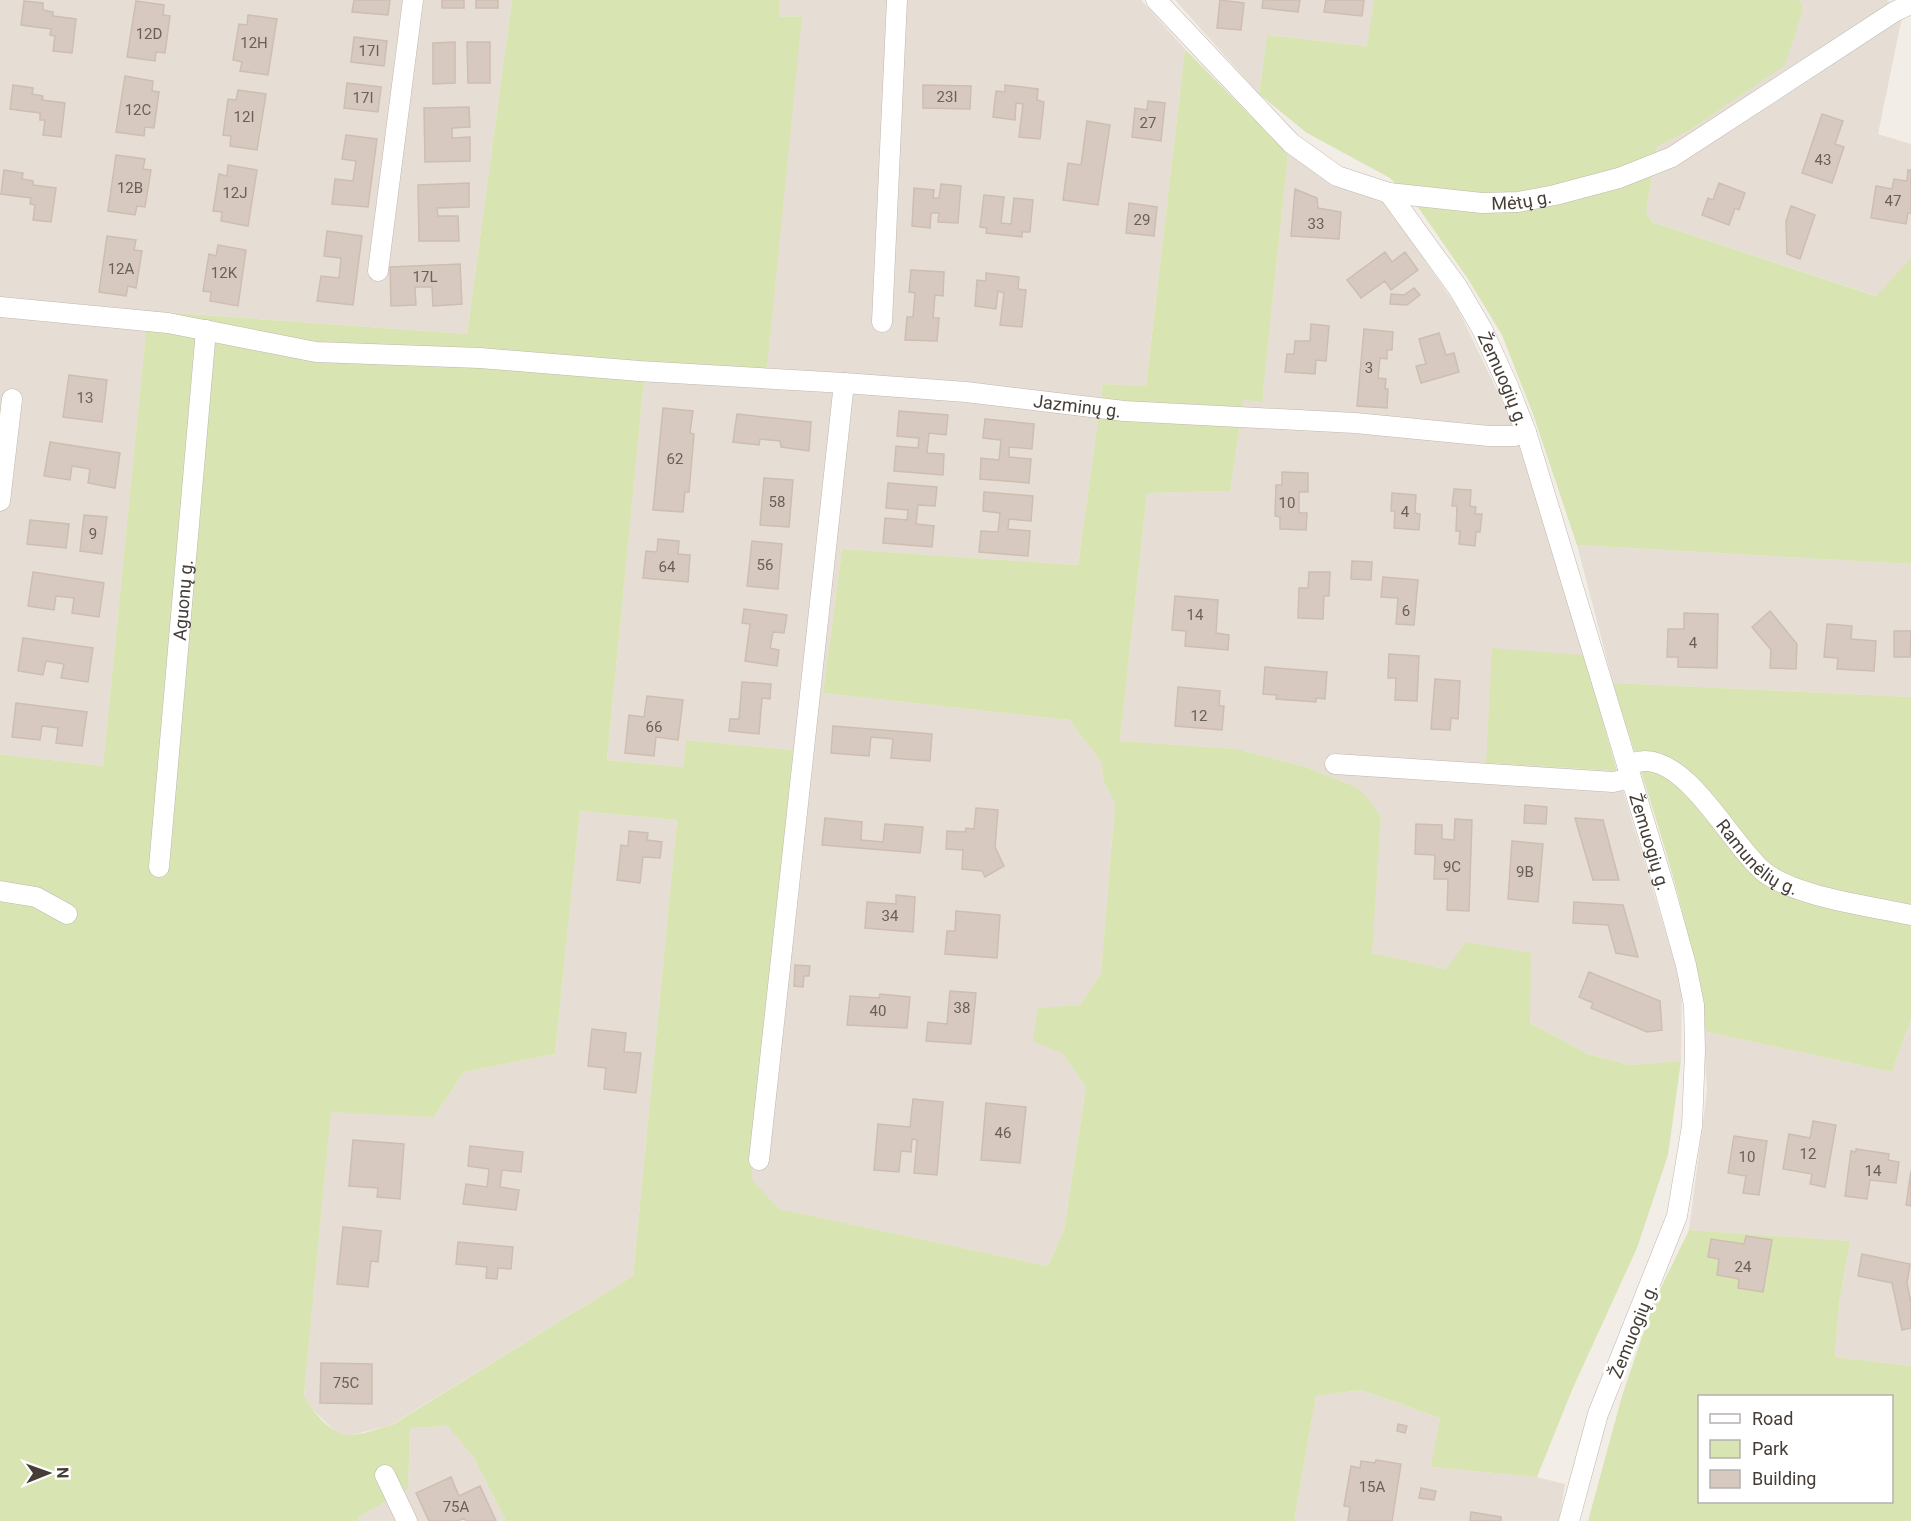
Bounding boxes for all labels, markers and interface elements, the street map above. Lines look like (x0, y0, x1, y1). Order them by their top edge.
house number: 12D (136, 25, 162, 43)
house number: 12H (240, 34, 268, 52)
house number: 17I (359, 42, 379, 60)
house number: 23I (937, 88, 957, 106)
house number: 17I (353, 89, 373, 107)
house number: 12C (125, 101, 152, 119)
house number: 12I (234, 108, 254, 126)
house number: 27 (1140, 114, 1156, 132)
house number: 43 (1815, 151, 1831, 169)
house number: 12B (117, 179, 143, 197)
house number: 12J (222, 184, 248, 202)
street label: Mėtų g. (1491, 185, 1553, 213)
house number: 47 (1885, 192, 1901, 210)
house number: 29 (1134, 211, 1150, 229)
house number: 33 (1308, 215, 1324, 233)
house number: 12A (108, 260, 135, 278)
house number: 12K (211, 264, 238, 282)
house number: 17L (413, 268, 437, 286)
street label: Žemuogių g. (1474, 328, 1533, 428)
house number: 3 (1365, 359, 1373, 377)
house number: 13 (77, 389, 93, 407)
street label: Jazminų g. (1032, 390, 1122, 421)
house number: 62 (667, 450, 683, 468)
house number: 58 (769, 493, 785, 511)
house number: 10 (1279, 494, 1295, 512)
house number: 4 (1401, 503, 1410, 521)
house number: 9 (89, 525, 97, 543)
house number: 56 (757, 556, 773, 574)
house number: 64 (659, 558, 676, 576)
street label: Aguonų g. (168, 559, 196, 641)
house number: 6 (1402, 602, 1410, 620)
house number: 14 (1187, 606, 1204, 624)
house number: 4 (1689, 634, 1698, 652)
house number: 12 (1191, 707, 1207, 725)
house number: 66 (646, 718, 662, 736)
street label: Žemuogių g. (1626, 791, 1675, 892)
street label: Ramunėlių g. (1713, 815, 1801, 899)
house number: 9C (1443, 858, 1461, 876)
house number: 9B (1516, 863, 1534, 881)
house number: 34 (882, 907, 899, 925)
house number: 38 (954, 999, 970, 1017)
house number: 40 (870, 1002, 886, 1020)
house number: 46 (995, 1124, 1011, 1142)
house number: 12 (1800, 1145, 1816, 1163)
house number: 10 (1739, 1148, 1755, 1166)
house number: 14 (1865, 1162, 1882, 1180)
house number: 24 (1735, 1258, 1752, 1276)
street label: Žemuogių g. (1605, 1281, 1661, 1381)
house number: 75C (333, 1374, 360, 1392)
legend (1698, 1395, 1893, 1503)
text: Road (1752, 1408, 1793, 1429)
text: Park (1752, 1438, 1789, 1459)
north arrow (18, 1443, 78, 1503)
text: N (53, 1467, 72, 1479)
text: Building (1752, 1468, 1816, 1489)
house number: 15A (1359, 1478, 1386, 1496)
house number: 75A (443, 1498, 470, 1516)

